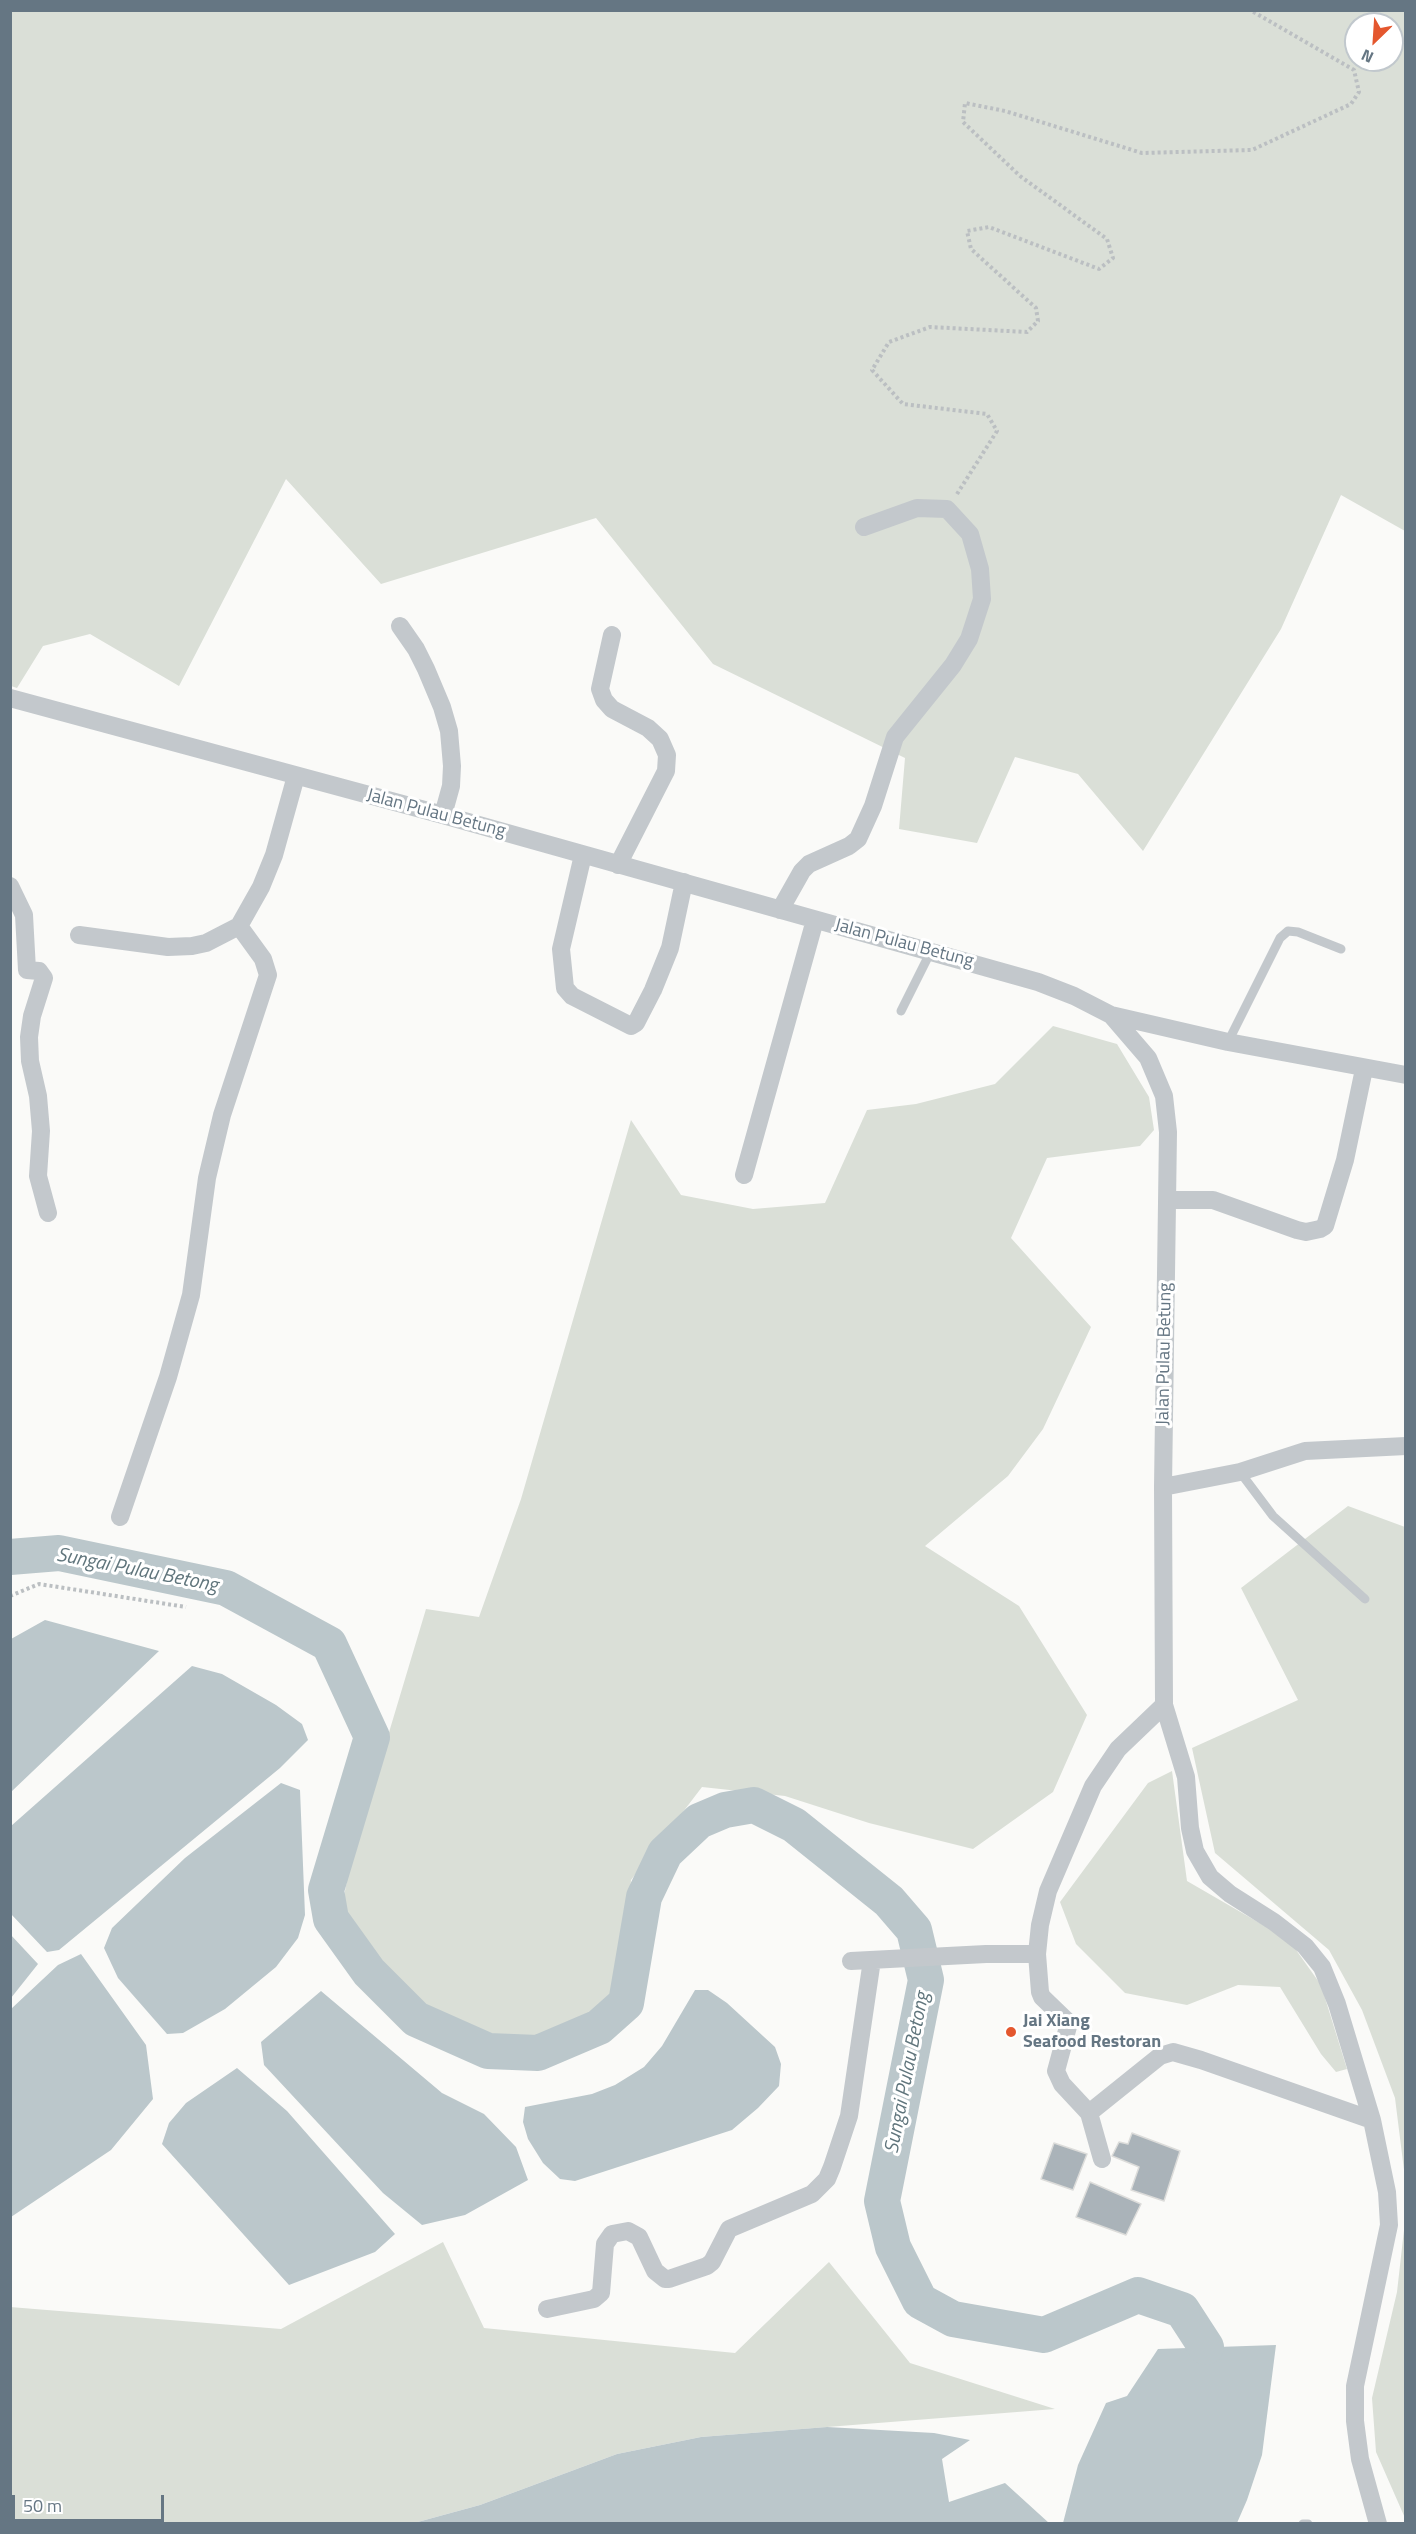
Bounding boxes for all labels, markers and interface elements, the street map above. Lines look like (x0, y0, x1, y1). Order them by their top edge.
north arrow (1344, 12, 1404, 72)
text: N (1357, 43, 1377, 70)
street label: Jalan Pulau Betung (364, 785, 508, 843)
street label: Jalan Pulau Betung (832, 915, 976, 973)
street label: Jalan Pulau Betung (1153, 1282, 1177, 1426)
water label: Sungai Pulau Betong (54, 1544, 220, 1598)
water label: Sungai Pulau Betong (881, 1990, 935, 2156)
place label: Jai Xiang Seafood Restoran (1023, 2011, 1161, 2054)
marker: Jai Xiang Seafood Restoran (1004, 2025, 1018, 2039)
scale bar (15, 2483, 166, 2521)
text: 50 m (23, 2492, 62, 2519)

